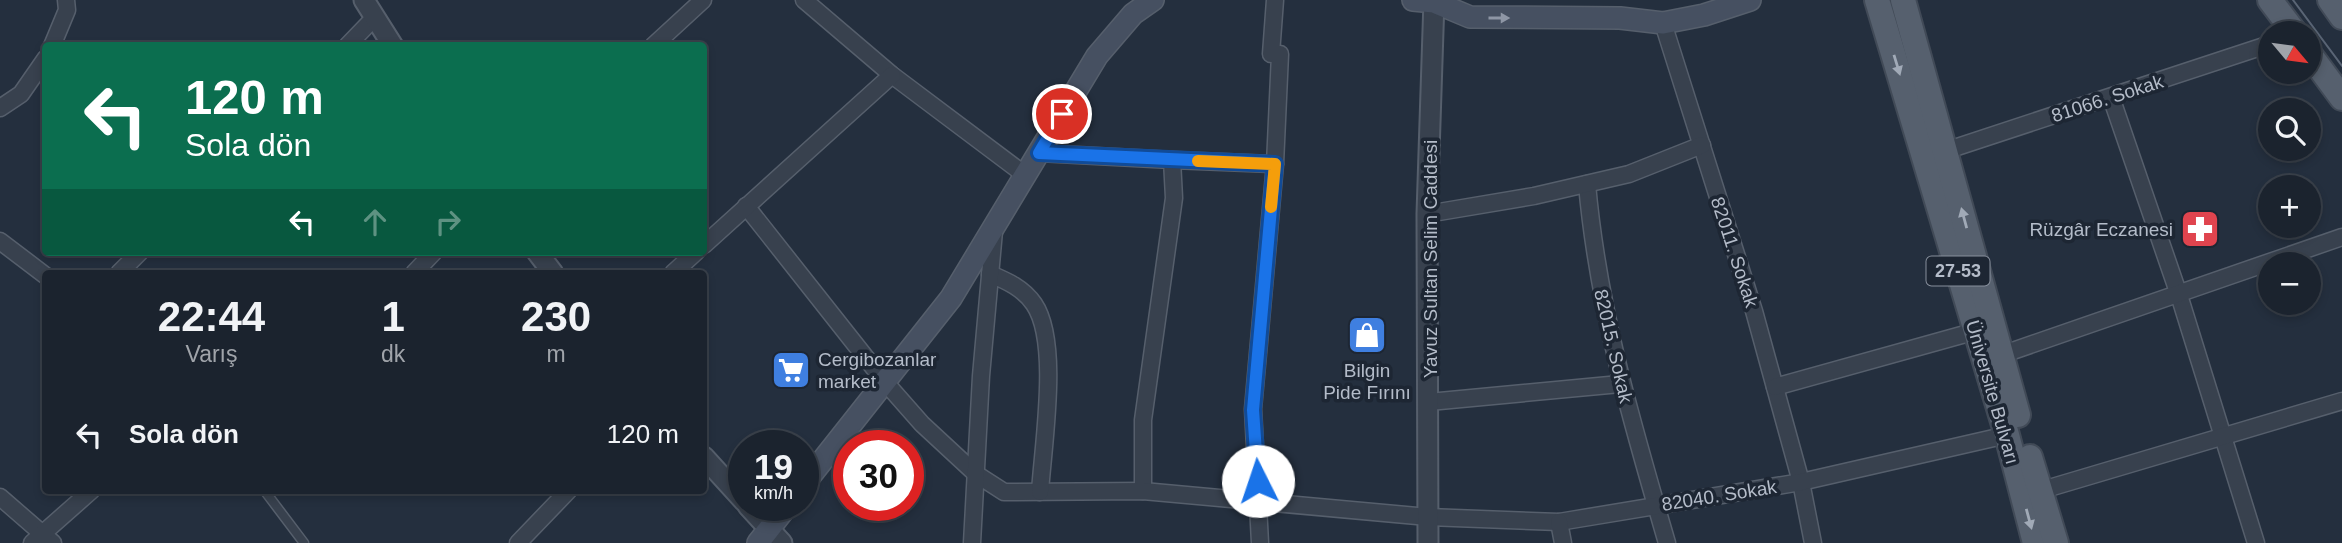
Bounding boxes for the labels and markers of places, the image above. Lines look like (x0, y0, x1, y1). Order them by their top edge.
pin (1032, 84, 1092, 144)
pharmacy icon: Rüzgâr Eczanesi (2179, 208, 2221, 250)
place label: Rüzgâr Eczanesi (2029, 219, 2173, 240)
shop icon: Bilgin Pide Fırını (1346, 314, 1388, 356)
supermarket icon: Cergibozanlar market (770, 349, 812, 391)
place label: Cergibozanlar market (818, 349, 937, 392)
place label: Bilgin Pide Fırını (1323, 360, 1411, 403)

